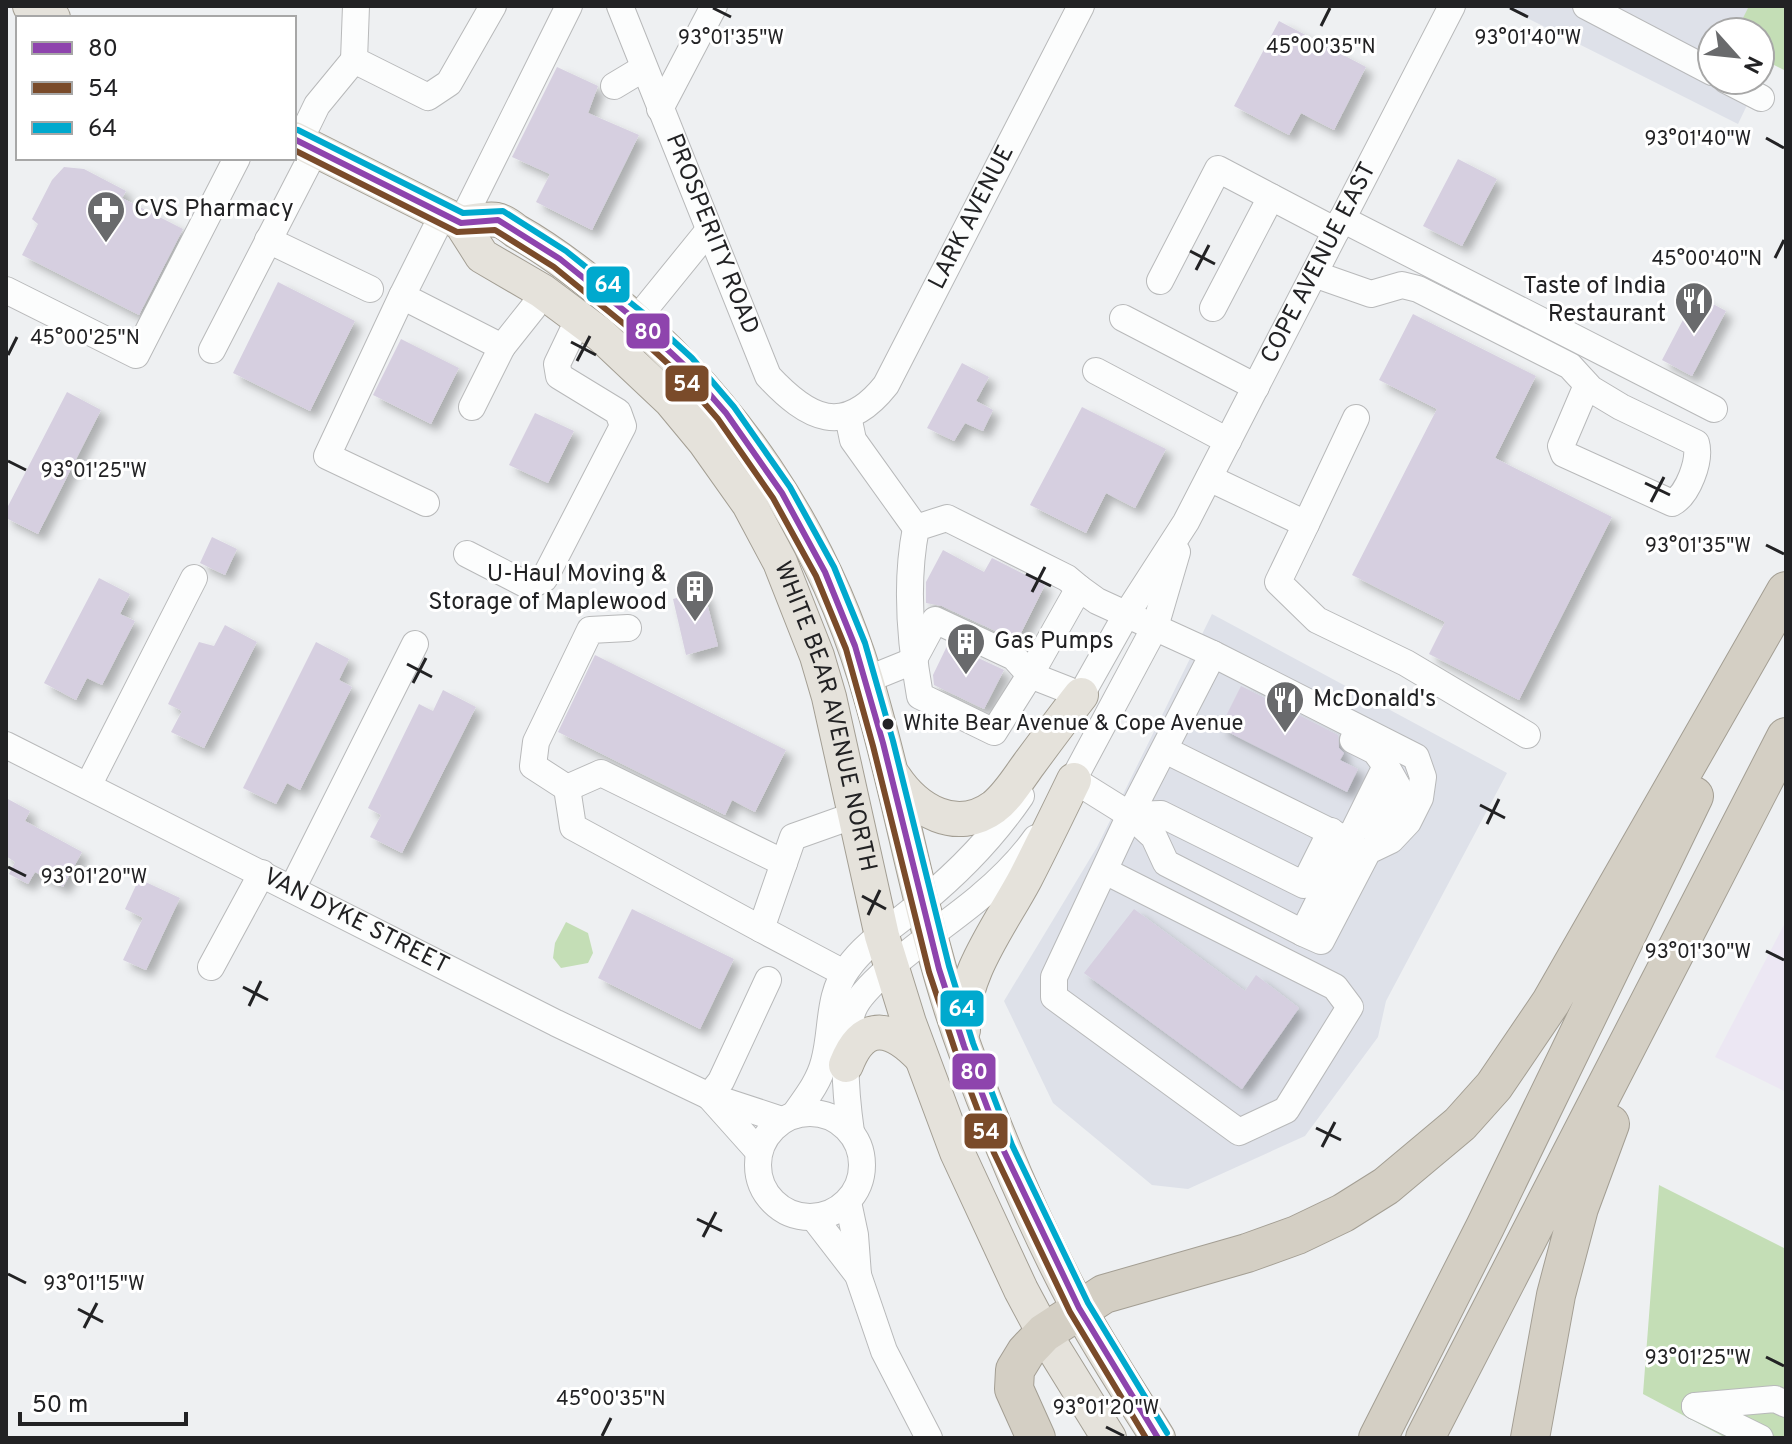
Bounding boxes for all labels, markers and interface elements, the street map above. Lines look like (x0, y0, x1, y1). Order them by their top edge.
legend (16, 16, 296, 160)
north arrow (1696, 16, 1776, 96)
text: 93°01'35"W (678, 26, 784, 52)
text: 93°01'40"W (1475, 26, 1581, 52)
text: 80 (88, 35, 118, 65)
text: 45°00'35"N (1266, 35, 1376, 61)
text: N (1736, 51, 1767, 77)
text: 54 (88, 75, 118, 105)
text: 64 (88, 115, 117, 145)
text: 93°01'40"W (1645, 127, 1751, 153)
street label: PROSPERITY ROAD (658, 130, 765, 339)
street label: LARK AVENUE (923, 141, 1022, 295)
street label: COPE AVENUE EAST (1255, 158, 1384, 369)
pharmacy icon: CVS Pharmacy (85, 189, 127, 244)
place label: CVS Pharmacy (134, 195, 294, 225)
text: 45°00'40"N (1652, 247, 1762, 273)
line badge: 64 (585, 265, 631, 304)
place label: Taste of India Restaurant (1523, 272, 1666, 330)
text: 64 (594, 273, 622, 300)
restaurant icon: Taste of India Restaurant (1673, 280, 1715, 335)
line badge: 80 (625, 312, 671, 350)
text: 80 (634, 320, 662, 347)
text: 45°00'25"N (30, 326, 140, 352)
line badge: 54 (664, 364, 710, 403)
text: 54 (673, 372, 701, 399)
text: 93°01'25"W (41, 459, 147, 485)
text: 93°01'35"W (1645, 534, 1751, 560)
street label: WHITE BEAR AVENUE NORTH (766, 557, 882, 875)
place label: U-Haul Moving & Storage of Maplewood (428, 560, 667, 618)
building icon: U-Haul Moving & Storage of Maplewood (674, 568, 716, 623)
building icon: Gas Pumps (945, 621, 987, 676)
place label: Gas Pumps (994, 627, 1114, 657)
restaurant icon: McDonald's (1264, 679, 1306, 734)
place label: McDonald's (1313, 685, 1436, 715)
place label: White Bear Avenue & Cope Avenue (903, 711, 1243, 738)
marker: White Bear Avenue & Cope Avenue (880, 716, 896, 732)
street label: VAN DYKE STREET (258, 862, 454, 981)
text: 93°01'20"W (41, 865, 147, 891)
text: 93°01'30"W (1645, 940, 1751, 966)
line badge: 64 (939, 989, 985, 1028)
text: 64 (948, 997, 976, 1024)
line badge: 80 (951, 1052, 997, 1091)
text: 80 (960, 1060, 988, 1087)
line badge: 54 (963, 1112, 1009, 1150)
text: 54 (972, 1120, 1000, 1147)
text: 93°01'15"W (43, 1272, 145, 1298)
text: 93°01'25"W (1645, 1346, 1751, 1372)
scale bar (20, 1376, 186, 1426)
text: 45°00'35"N (556, 1387, 666, 1413)
text: 50 m (32, 1391, 88, 1421)
text: 93°01'20"W (1053, 1396, 1159, 1422)

